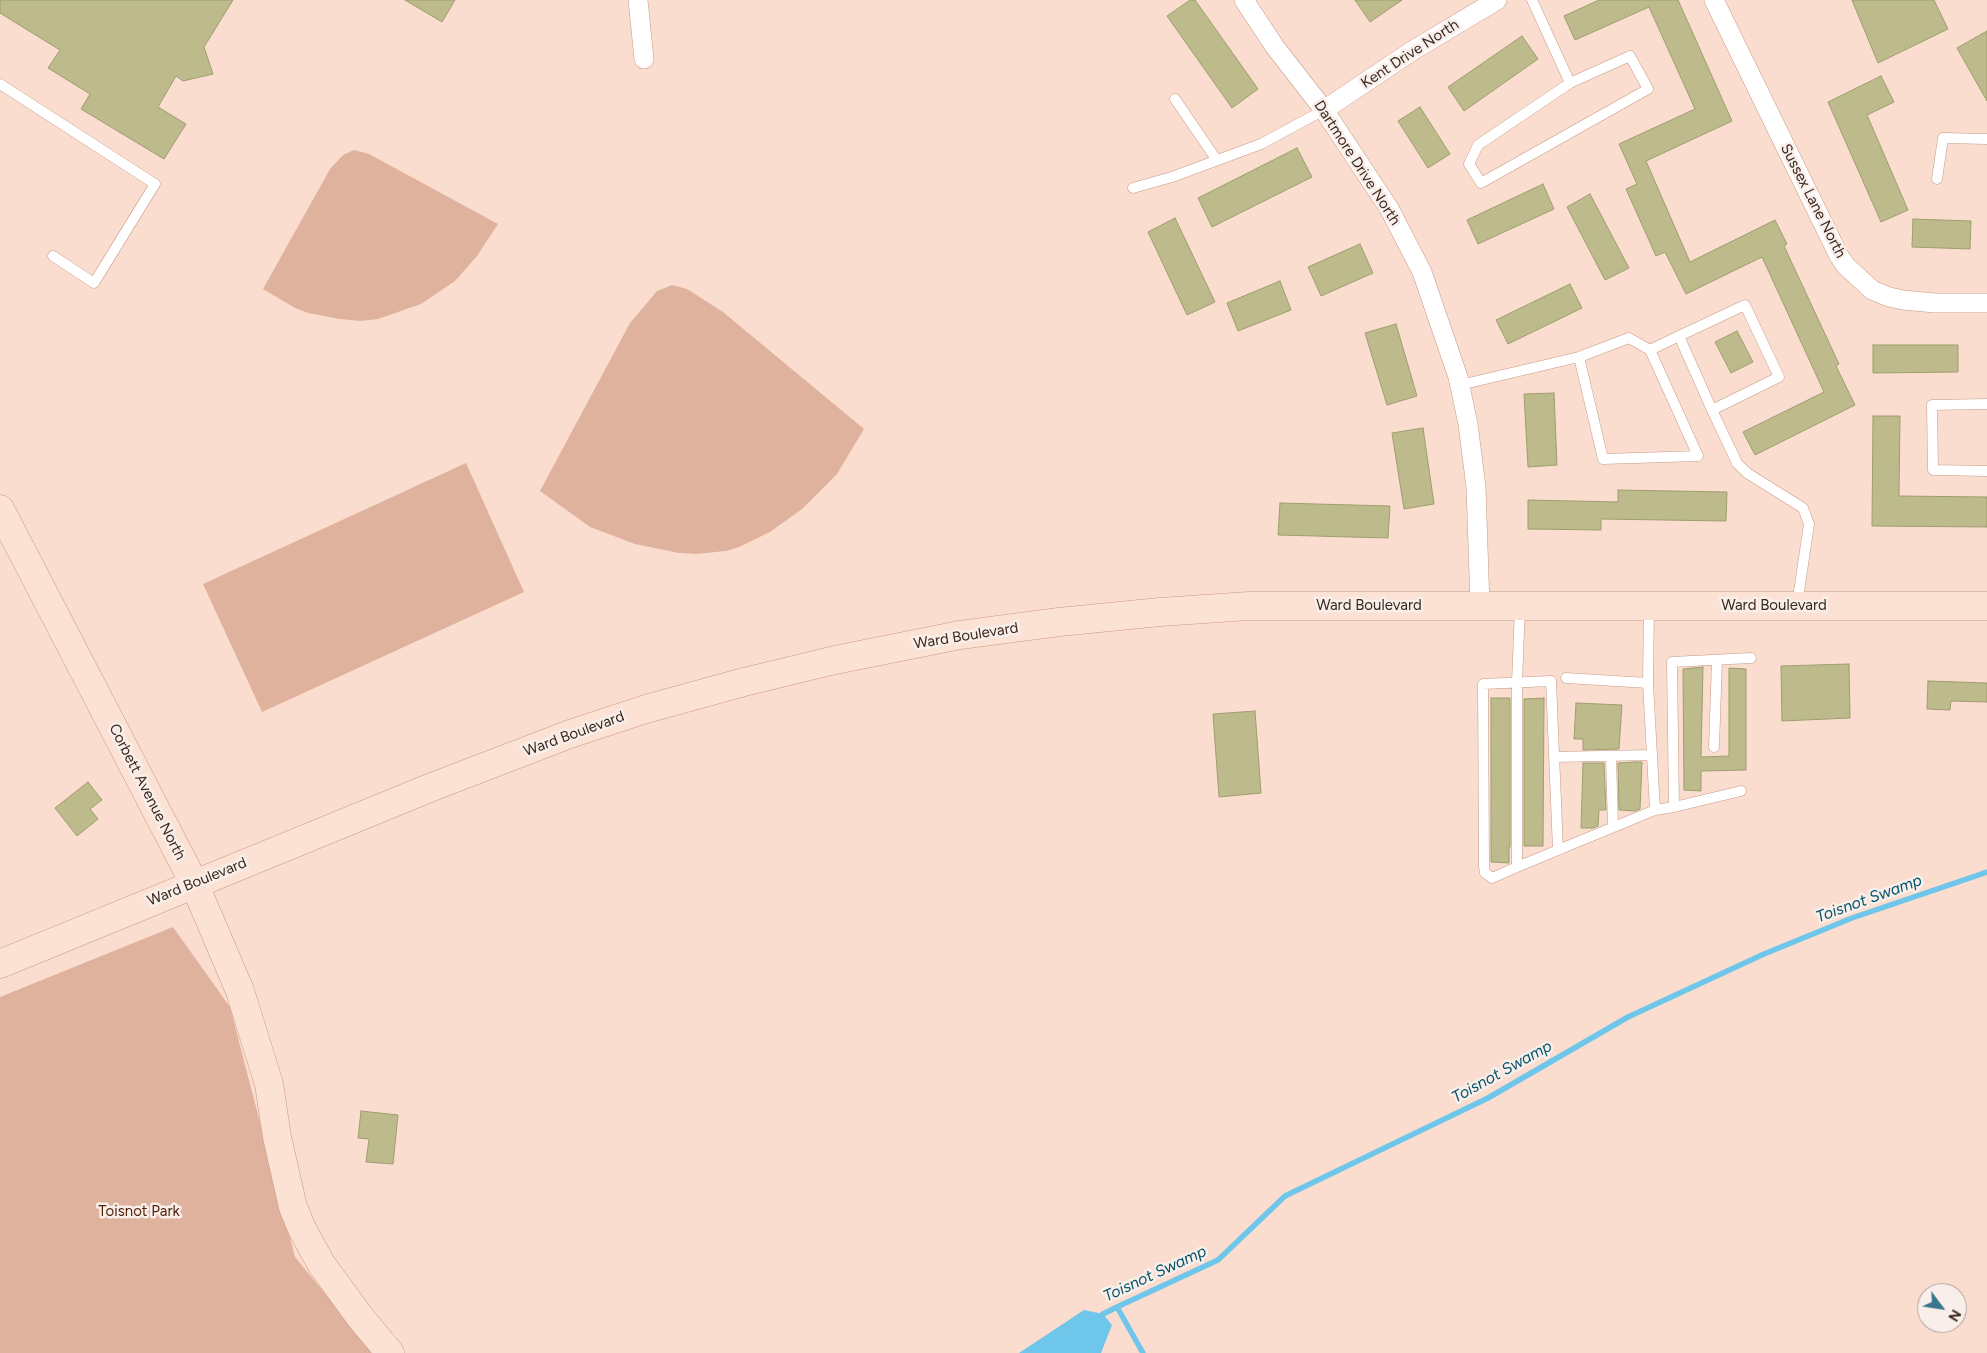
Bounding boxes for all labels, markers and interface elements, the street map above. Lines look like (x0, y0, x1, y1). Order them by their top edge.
street label: Kent Drive North (1358, 16, 1462, 92)
street label: Dartmore Drive North (1310, 97, 1404, 229)
street label: Sussex Lane North (1776, 141, 1850, 261)
street label: Ward Boulevard (1316, 597, 1422, 615)
street label: Ward Boulevard (1721, 597, 1827, 615)
street label: Ward Boulevard (912, 619, 1020, 653)
street label: Ward Boulevard (521, 707, 627, 761)
street label: Corbett Avenue North (105, 721, 189, 863)
street label: Ward Boulevard (145, 854, 249, 910)
water label: Toisnot Swamp (1813, 871, 1925, 927)
water label: Toisnot Swamp (1449, 1037, 1555, 1107)
park label: Toisnot Park (98, 1203, 180, 1221)
water label: Toisnot Swamp (1100, 1242, 1210, 1306)
north arrow (1917, 1283, 1967, 1333)
text: N (1944, 1306, 1965, 1324)

